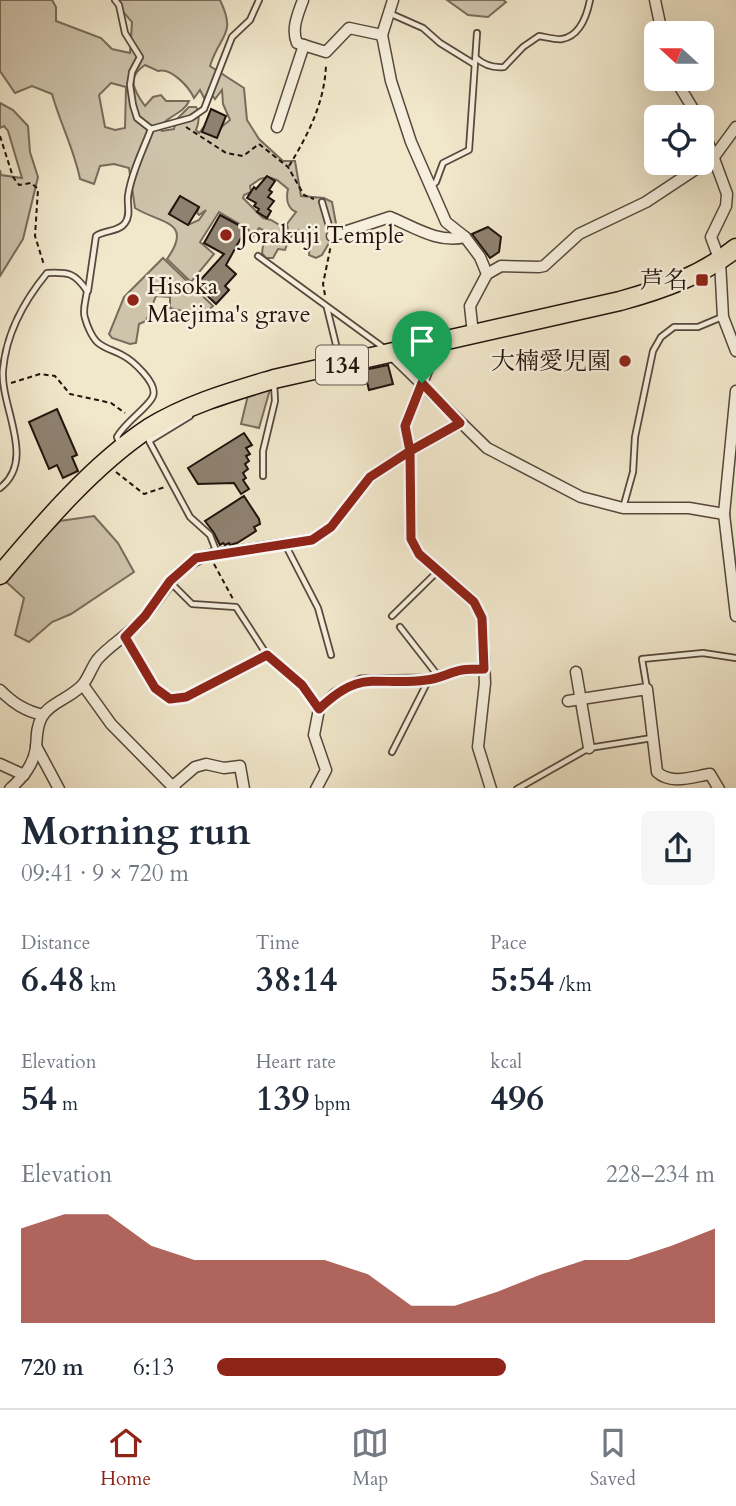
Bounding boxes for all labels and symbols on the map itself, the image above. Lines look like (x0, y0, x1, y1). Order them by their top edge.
north arrow (644, 21, 714, 91)
place label: Jorakuji Temple (237, 219, 405, 252)
marker: Jorakuji Temple (218, 227, 234, 243)
place label: 芦名 (640, 264, 688, 297)
place label: Hisoka Maejima's grave (147, 270, 311, 331)
marker: 芦名 (694, 272, 710, 288)
marker: Hisoka Maejima's grave (125, 292, 141, 308)
pin (392, 311, 452, 383)
place label: 大楠愛児園 (491, 345, 611, 378)
road number: 134 (316, 346, 368, 384)
marker: 大楠愛児園 (617, 353, 633, 369)

